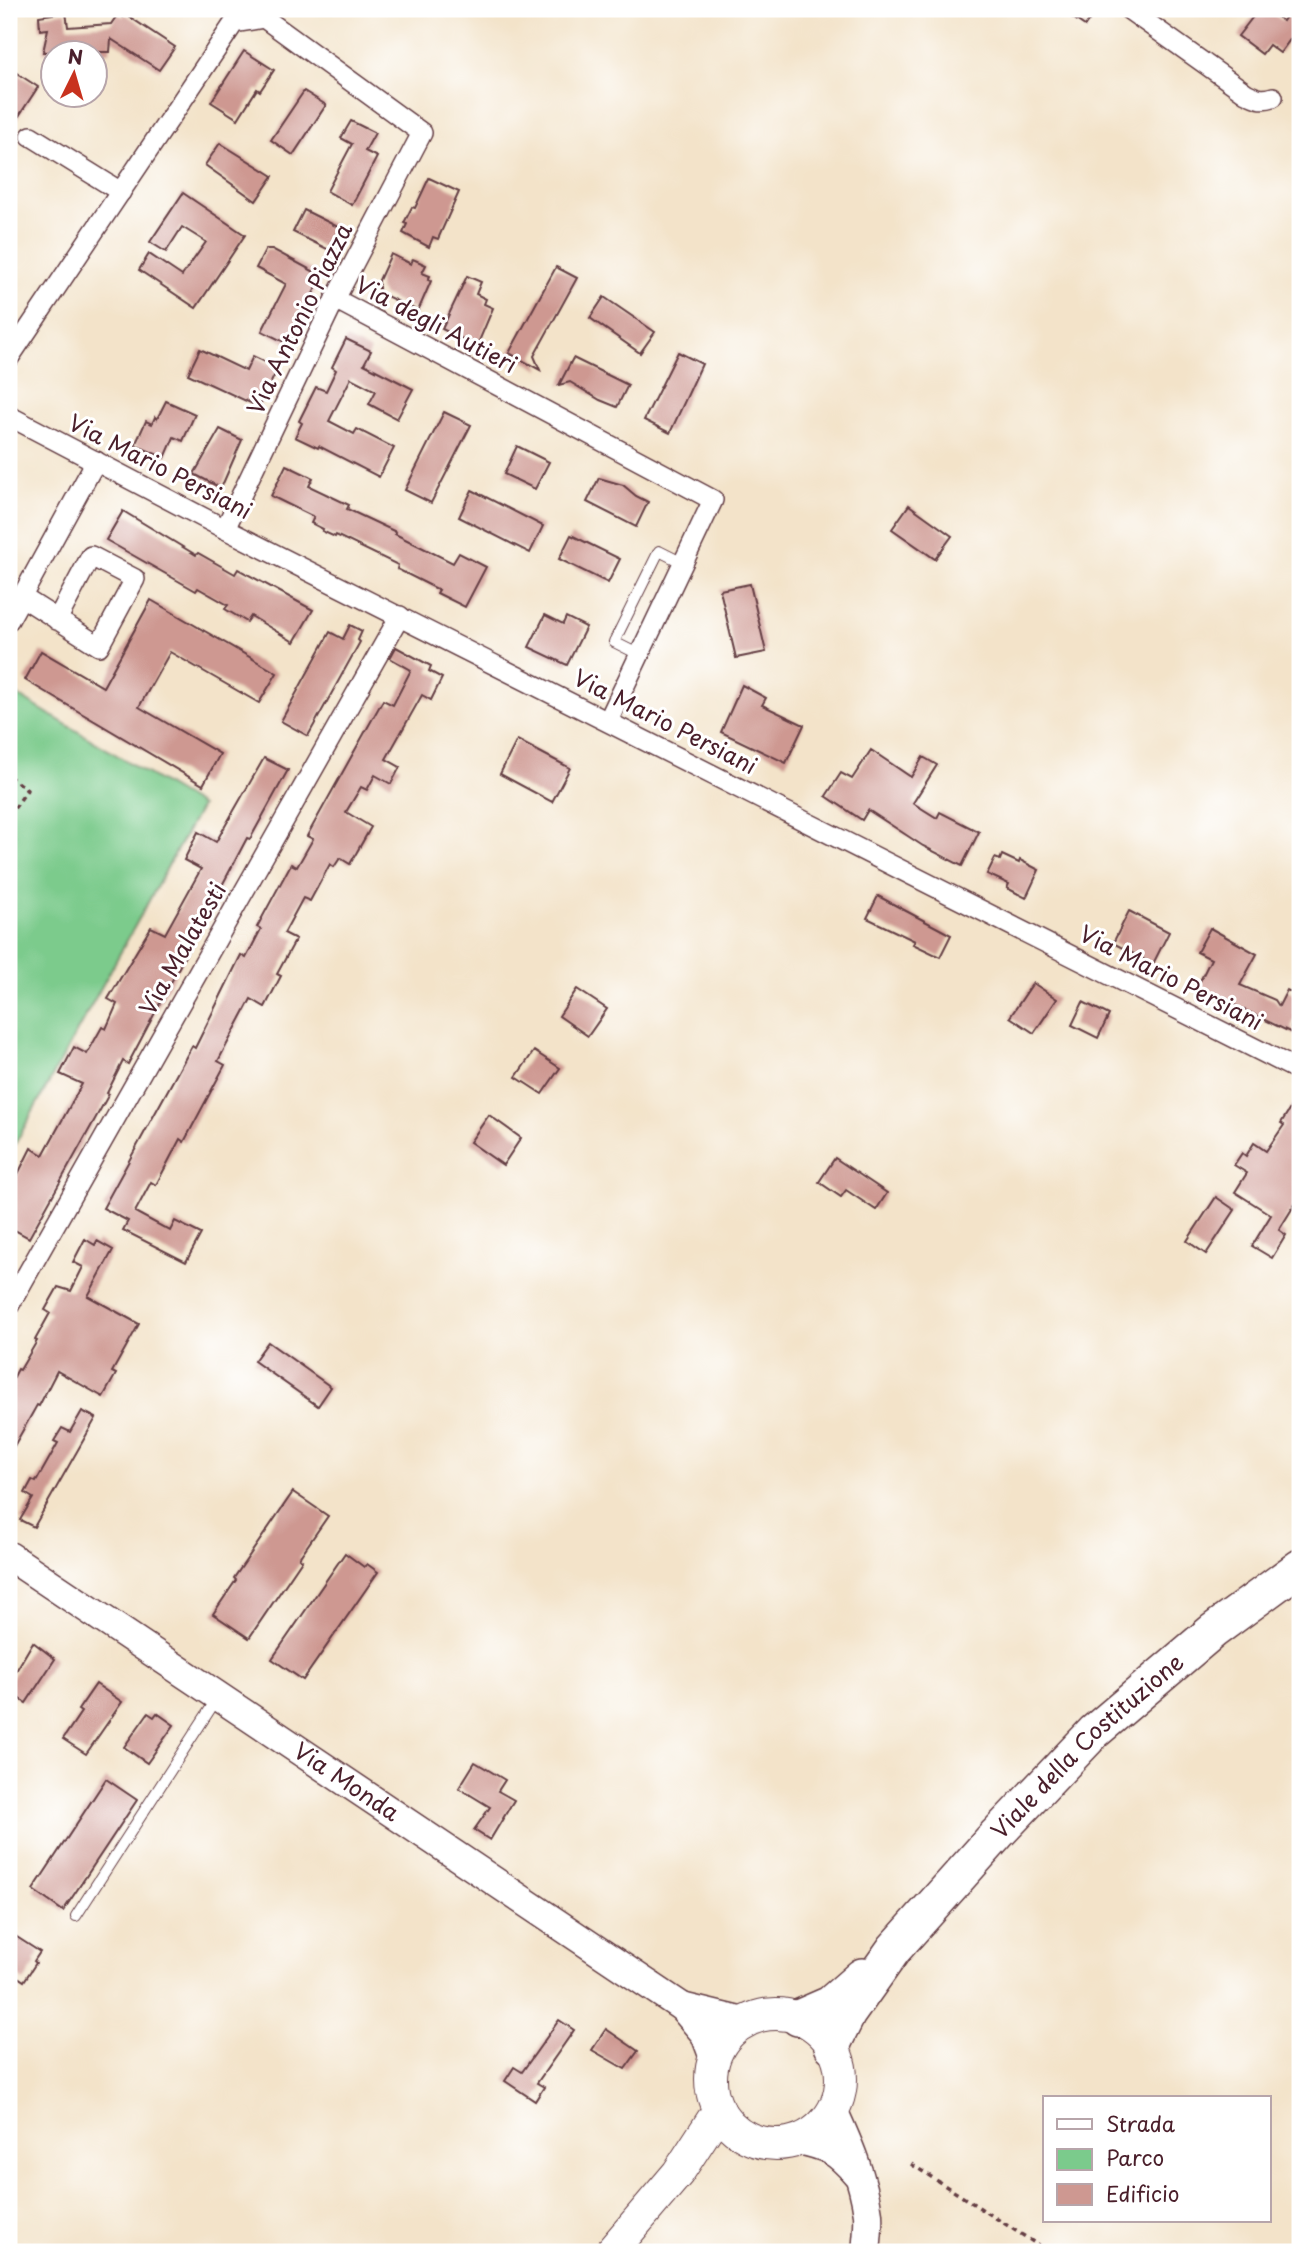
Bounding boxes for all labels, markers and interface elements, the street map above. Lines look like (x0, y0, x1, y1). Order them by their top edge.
north arrow (38, 38, 108, 108)
text: N (67, 41, 84, 71)
street label: Via Antonio Piazza (237, 216, 361, 420)
street label: Via degli Autieri (349, 266, 524, 381)
street label: Via Mario Persiani (63, 404, 259, 527)
street label: Via Mario Persiani (568, 659, 764, 782)
street label: Via Malatesti (129, 875, 234, 1021)
street label: Via Mario Persiani (1074, 915, 1270, 1038)
street label: Viale della Costituzione (982, 1644, 1191, 1846)
street label: Via Monda (287, 1732, 408, 1829)
legend (1043, 2096, 1270, 2222)
text: Strada (1106, 2107, 1176, 2139)
text: Parco (1106, 2141, 1164, 2173)
text: Edificio (1106, 2177, 1179, 2209)

